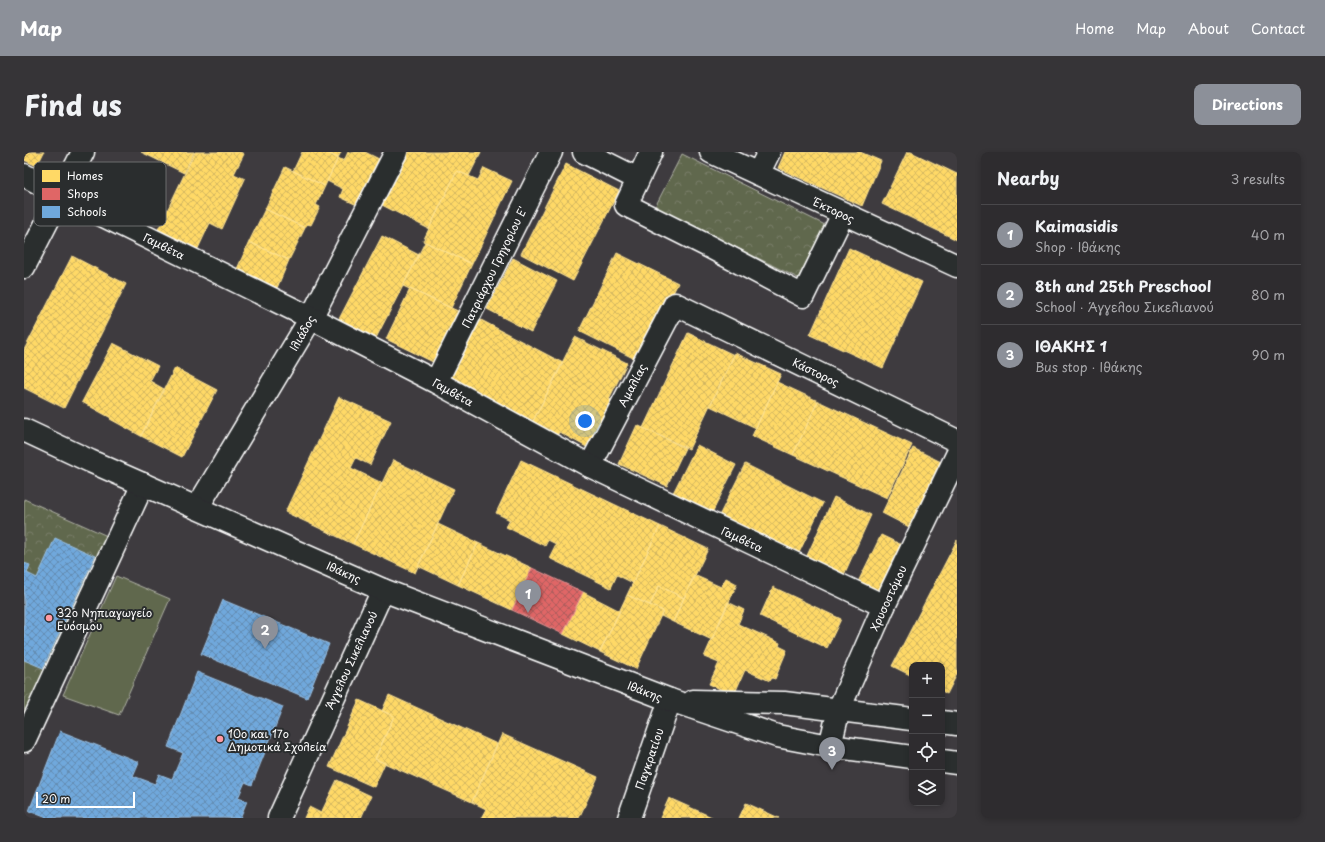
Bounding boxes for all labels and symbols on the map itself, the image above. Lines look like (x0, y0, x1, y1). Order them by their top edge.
legend (34, 162, 166, 226)
text: Homes (67, 167, 103, 184)
text: Shops (67, 185, 98, 202)
street label: Έκτορος (809, 192, 858, 227)
text: Schools (67, 203, 107, 220)
street label: Πατριάρχου Γρηγορίου Ε' (457, 203, 531, 331)
street label: Γαμβέτα (140, 229, 188, 263)
street label: Ιλιάδος (285, 312, 319, 354)
street label: Κάστορος (790, 353, 843, 391)
street label: Αμαλίας (614, 360, 651, 410)
street label: Γαμβέτα (429, 374, 477, 410)
your location (575, 411, 595, 431)
street label: Γαμβέτα (718, 522, 766, 556)
street label: Ιθάκης (324, 557, 364, 587)
street label: Χρυσοστόμου (865, 562, 911, 634)
pin: 1 (515, 580, 541, 613)
place label: 32ο Νηπιαγωγείο Ευόσμου (57, 604, 152, 634)
street label: Άγγελου Σικελιανού (321, 608, 381, 712)
marker: 32ο Νηπιαγωγείο Ευόσμου (44, 613, 54, 623)
pin: 2 (252, 616, 278, 649)
street label: Ιθάκης (625, 677, 665, 706)
place label: 10ο και 17ο Δημοτικά Σχολεία (228, 725, 327, 755)
street label: Παγκρατίου (630, 726, 668, 792)
marker: 10ο και 17ο Δημοτικά Σχολεία (215, 734, 225, 744)
pin: 3 (819, 737, 845, 770)
scale bar (36, 790, 135, 809)

